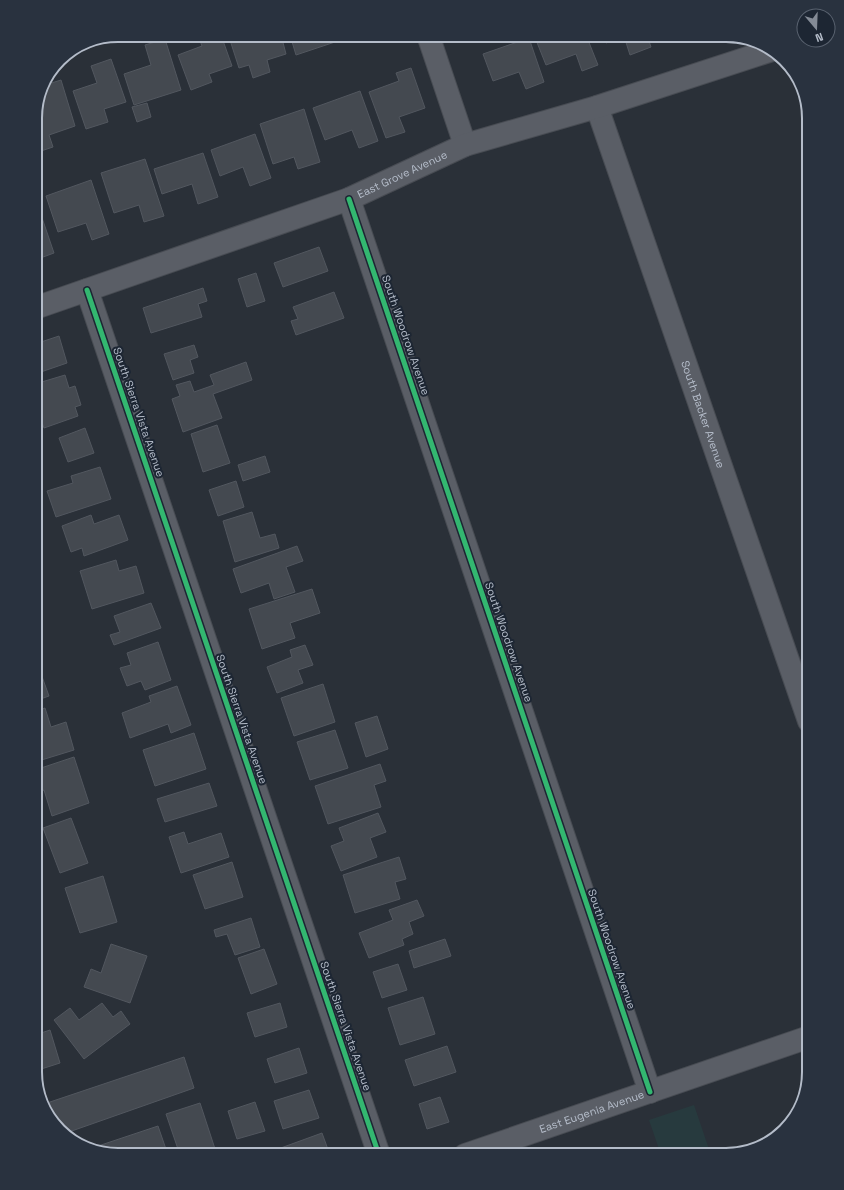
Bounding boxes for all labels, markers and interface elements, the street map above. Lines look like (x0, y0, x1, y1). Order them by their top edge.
north arrow (796, 8, 836, 48)
text: N (813, 30, 825, 45)
street label: East Grove Avenue (355, 147, 449, 201)
street label: South Woodrow Avenue (379, 273, 433, 397)
street label: South Sierra Vista Avenue (110, 345, 168, 479)
street label: South Backer Avenue (678, 359, 728, 470)
street label: South Woodrow Avenue (482, 580, 536, 704)
street label: South Sierra Vista Avenue (213, 652, 271, 786)
street label: South Woodrow Avenue (585, 887, 639, 1011)
street label: South Sierra Vista Avenue (317, 959, 375, 1093)
street label: East Eugenia Avenue (537, 1087, 646, 1136)

